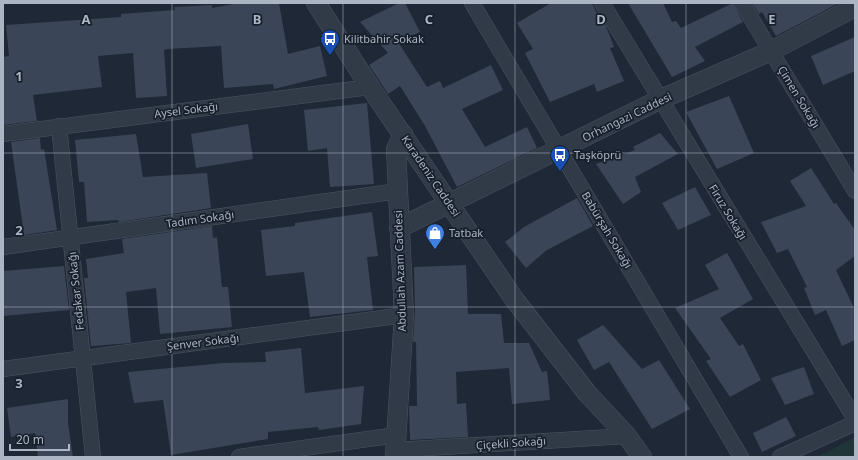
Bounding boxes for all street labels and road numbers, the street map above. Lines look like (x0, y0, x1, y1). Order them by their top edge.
street label: Çimen Sokağı (775, 63, 824, 131)
street label: Orhangazi Caddesi (580, 88, 674, 145)
street label: Aysel Sokağı (153, 98, 219, 121)
street label: Karadeniz Caddesi (399, 132, 464, 219)
street label: Firuz Sokağı (706, 181, 751, 242)
street label: Babürşah Sokağı (579, 189, 636, 271)
street label: Tadım Sokağı (165, 206, 235, 231)
street label: Abdullah Azam Caddesi (390, 210, 409, 332)
street label: Fedakar Sokağı (64, 251, 87, 331)
street label: Şenver Sokağı (166, 330, 240, 353)
street label: Çiçekli Sokağı (476, 433, 546, 452)

